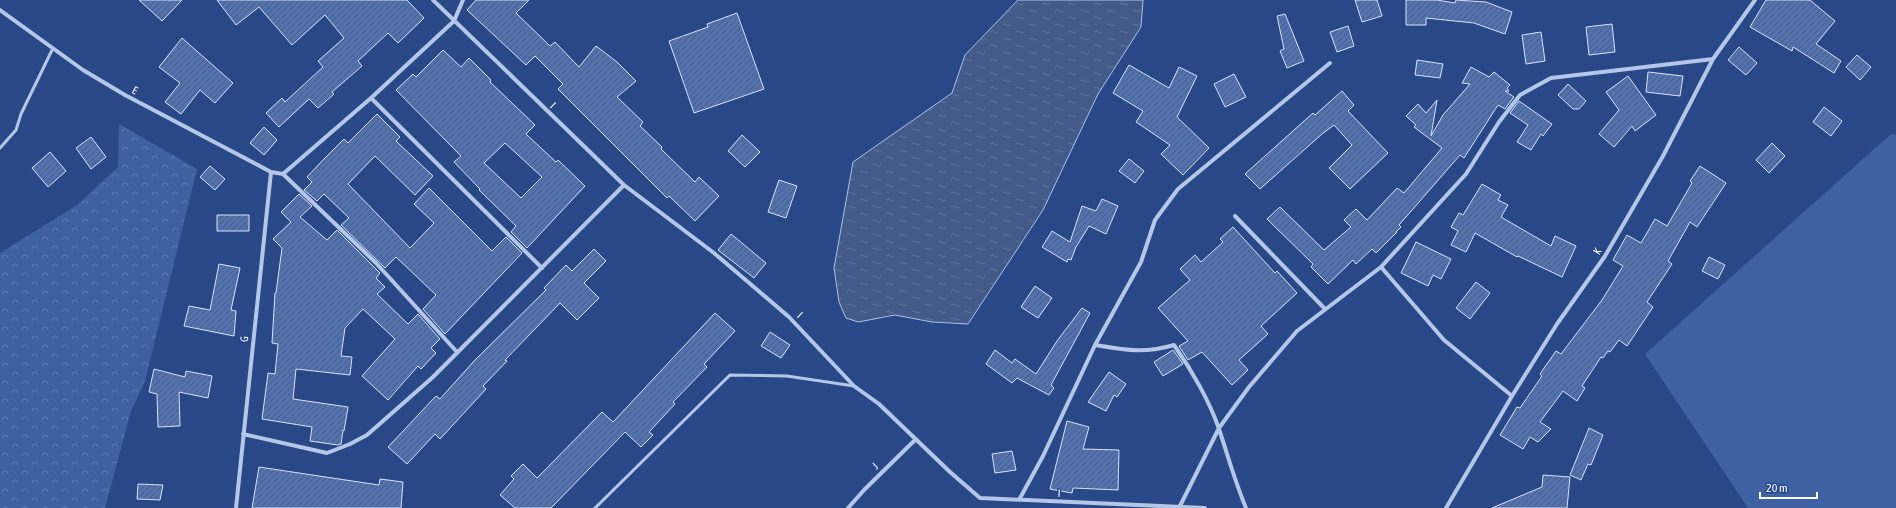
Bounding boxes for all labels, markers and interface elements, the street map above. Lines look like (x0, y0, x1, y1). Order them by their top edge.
street label: E (130, 84, 140, 97)
street label: I (548, 100, 558, 110)
street label: K (1591, 245, 1604, 257)
street label: I (795, 310, 805, 320)
street label: G (238, 335, 250, 343)
street label: J (870, 460, 880, 472)
scale bar (1760, 474, 1817, 500)
text: 20 m (1766, 481, 1788, 495)
street label: I (1057, 487, 1061, 499)

